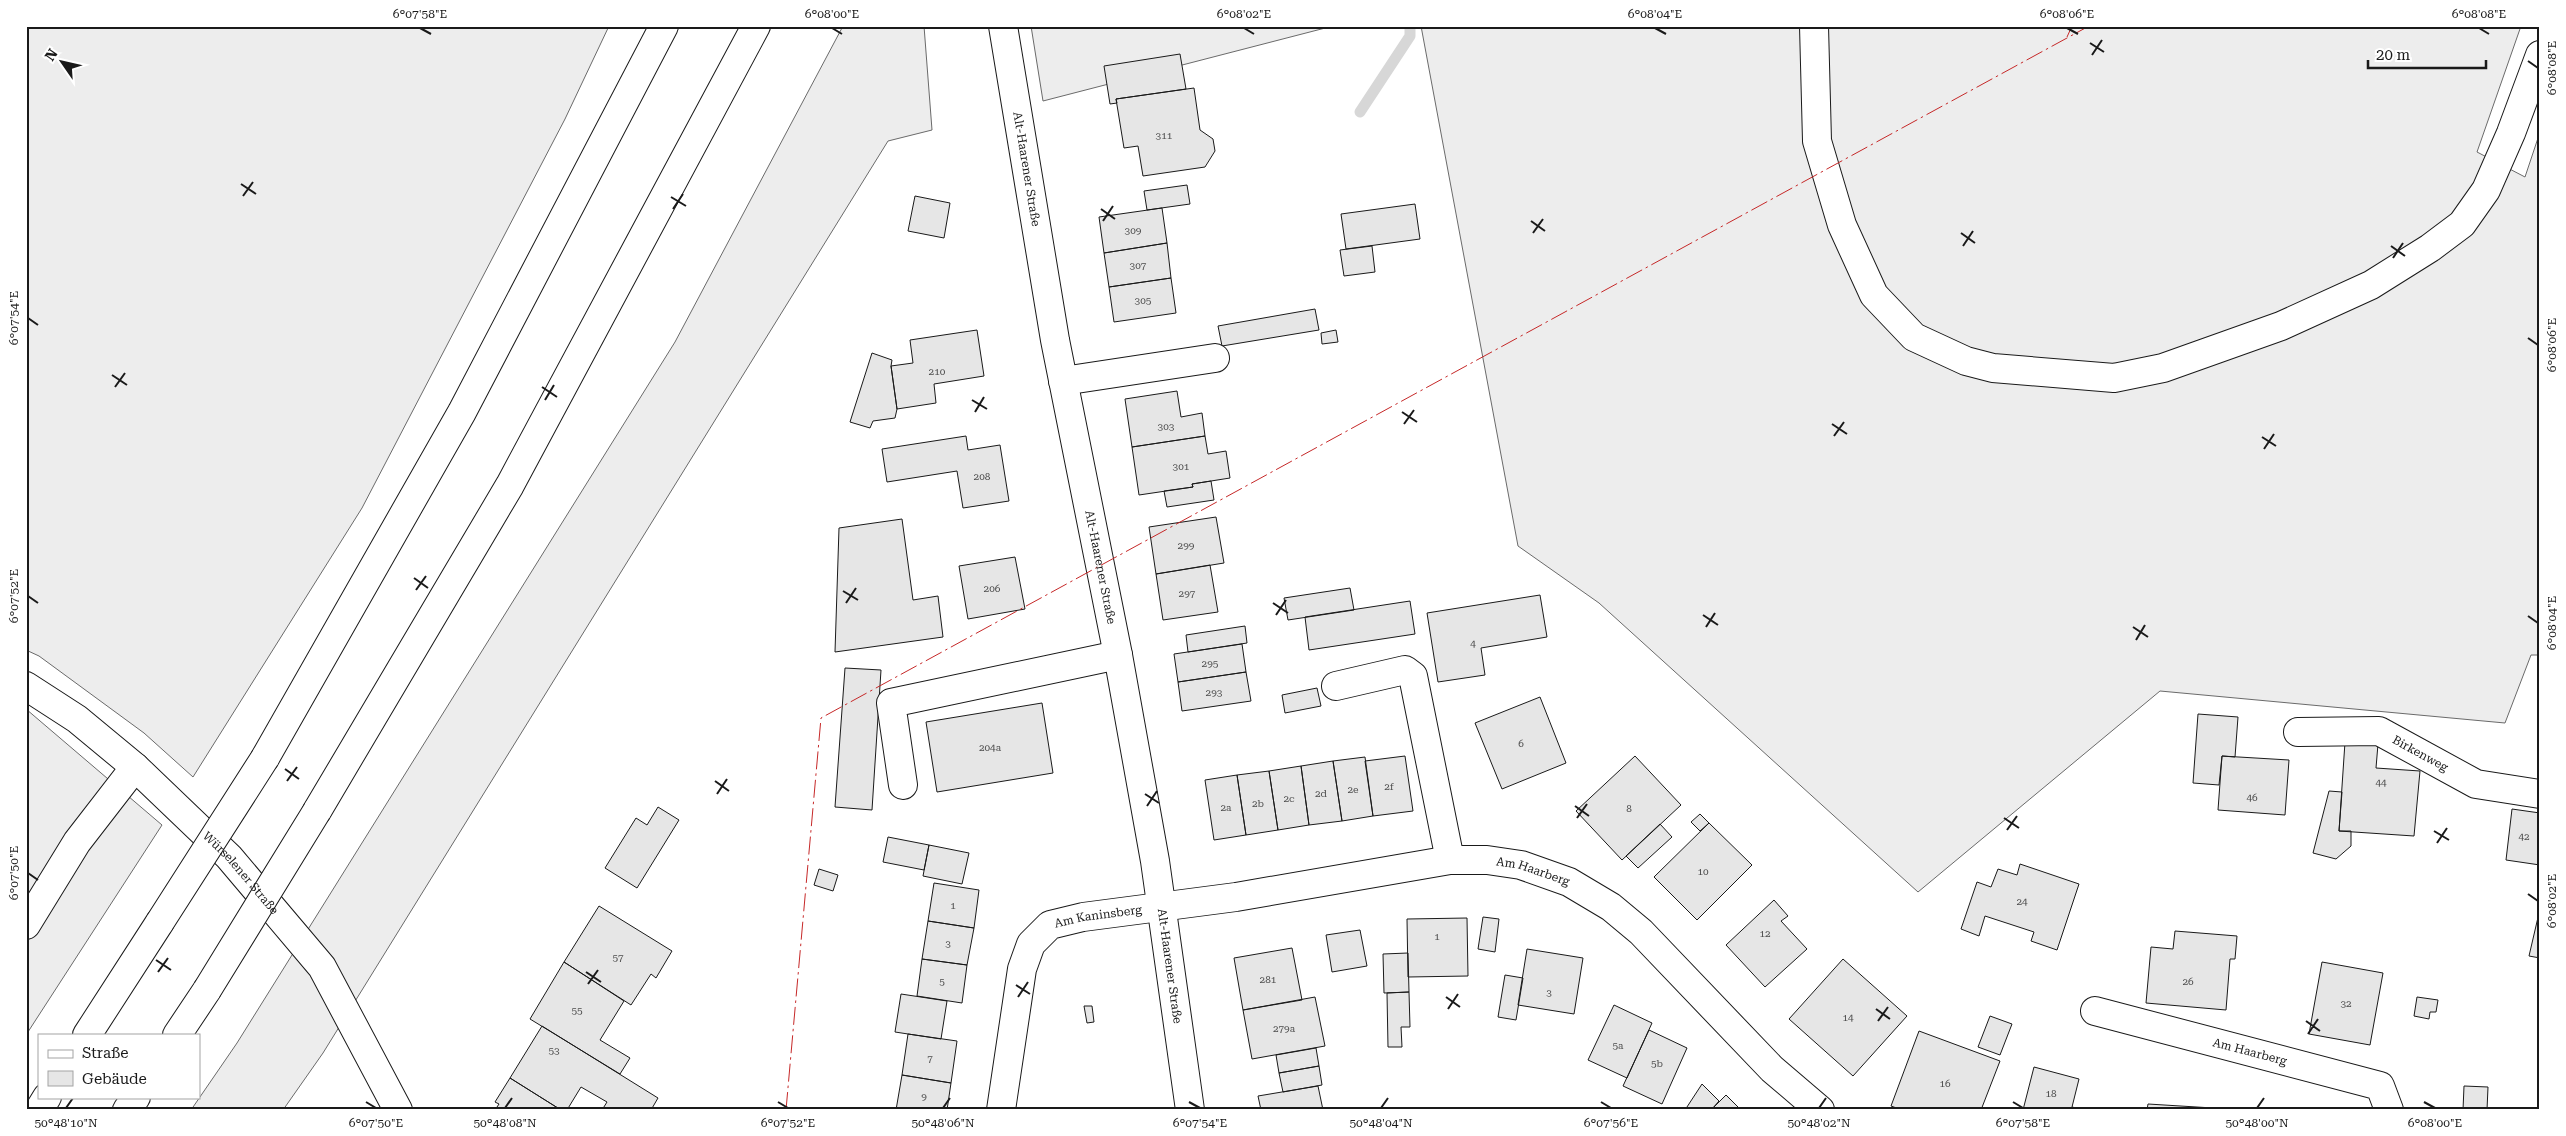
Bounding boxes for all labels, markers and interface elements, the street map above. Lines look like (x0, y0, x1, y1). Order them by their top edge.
text: 6°07'58"E (393, 7, 447, 21)
text: 6°08'00"E (805, 7, 859, 21)
text: 6°08'02"E (1217, 7, 1271, 21)
text: 6°08'04"E (1628, 7, 1682, 21)
text: 6°08'06"E (2040, 7, 2094, 21)
text: 6°08'08"E (2452, 7, 2506, 21)
north arrow (38, 38, 88, 88)
scale bar (2368, 38, 2486, 70)
text: 6°08'08"E (2545, 41, 2559, 95)
text: N (42, 46, 61, 64)
text: 20 m (2376, 46, 2411, 64)
street label: Alt-Haarener Straße (1010, 111, 1043, 228)
house number: 311 (1156, 130, 1173, 141)
house number: 309 (1125, 225, 1142, 236)
house number: 307 (1130, 260, 1147, 271)
text: 6°07'54"E (7, 291, 21, 345)
house number: 305 (1135, 295, 1152, 306)
text: 6°08'06"E (2545, 318, 2559, 372)
house number: 210 (929, 366, 946, 377)
house number: 303 (1158, 421, 1175, 432)
house number: 301 (1173, 461, 1190, 472)
house number: 208 (974, 471, 991, 482)
street label: Alt-Haarener Straße (1082, 509, 1119, 626)
house number: 299 (1178, 540, 1195, 551)
text: 6°07'52"E (7, 569, 21, 623)
house number: 206 (984, 583, 1001, 594)
house number: 297 (1179, 588, 1196, 599)
text: 6°08'04"E (2545, 596, 2559, 650)
house number: 4 (1470, 638, 1476, 649)
house number: 295 (1202, 658, 1219, 669)
house number: 293 (1206, 687, 1223, 698)
street label: Birkenweg (2390, 733, 2451, 774)
house number: 6 (1518, 738, 1524, 749)
house number: 204a (979, 742, 1002, 753)
house number: 44 (2375, 777, 2387, 788)
house number: 2f (1384, 781, 1395, 792)
house number: 2e (1347, 784, 1359, 795)
house number: 2d (1315, 788, 1328, 799)
house number: 46 (2246, 792, 2258, 803)
house number: 2c (1283, 793, 1295, 804)
house number: 2b (1252, 798, 1264, 809)
house number: 2a (1220, 802, 1232, 813)
house number: 8 (1626, 803, 1632, 814)
street label: Würselener Straße (200, 829, 282, 918)
house number: 42 (2518, 831, 2530, 842)
text: 6°07'50"E (7, 846, 21, 900)
street label: Am Haarberg (1495, 854, 1572, 889)
house number: 10 (1697, 866, 1709, 877)
text: 6°08'02"E (2545, 874, 2559, 928)
house number: 24 (2016, 896, 2028, 907)
house number: 1 (950, 900, 956, 911)
street label: Am Kaninsberg (1053, 902, 1143, 931)
street label: Alt-Haarener Straße (1155, 908, 1185, 1025)
house number: 12 (1759, 928, 1771, 939)
house number: 1 (1434, 931, 1440, 942)
house number: 3 (945, 938, 951, 949)
house number: 57 (612, 952, 624, 963)
house number: 281 (1260, 974, 1277, 985)
house number: 5 (939, 976, 945, 987)
house number: 26 (2182, 976, 2194, 987)
house number: 3 (1546, 987, 1552, 998)
house number: 32 (2340, 998, 2352, 1009)
house number: 55 (571, 1005, 583, 1016)
house number: 14 (1842, 1012, 1854, 1023)
house number: 279a (1273, 1023, 1296, 1034)
legend (38, 1034, 200, 1098)
street label: Am Haarberg (2211, 1035, 2288, 1068)
house number: 5a (1612, 1040, 1624, 1051)
text: Straße (82, 1044, 129, 1062)
house number: 53 (548, 1045, 560, 1056)
house number: 7 (927, 1053, 933, 1064)
house number: 5b (1651, 1058, 1663, 1069)
text: Gebäude (82, 1070, 147, 1088)
house number: 16 (1939, 1078, 1951, 1089)
house number: 18 (2045, 1088, 2057, 1099)
house number: 9 (921, 1091, 927, 1102)
text: 50°48'10"N (34, 1116, 98, 1130)
text: 6°07'50"E (349, 1116, 403, 1130)
text: 50°48'08"N (473, 1116, 537, 1130)
text: 6°07'52"E (761, 1116, 815, 1130)
text: 50°48'06"N (911, 1116, 975, 1130)
text: 6°07'54"E (1173, 1116, 1227, 1130)
text: 50°48'04"N (1349, 1116, 1413, 1130)
text: 6°07'56"E (1584, 1116, 1638, 1130)
text: 50°48'02"N (1787, 1116, 1851, 1130)
text: 6°07'58"E (1996, 1116, 2050, 1130)
text: 50°48'00"N (2225, 1116, 2289, 1130)
text: 6°08'00"E (2408, 1116, 2462, 1130)

